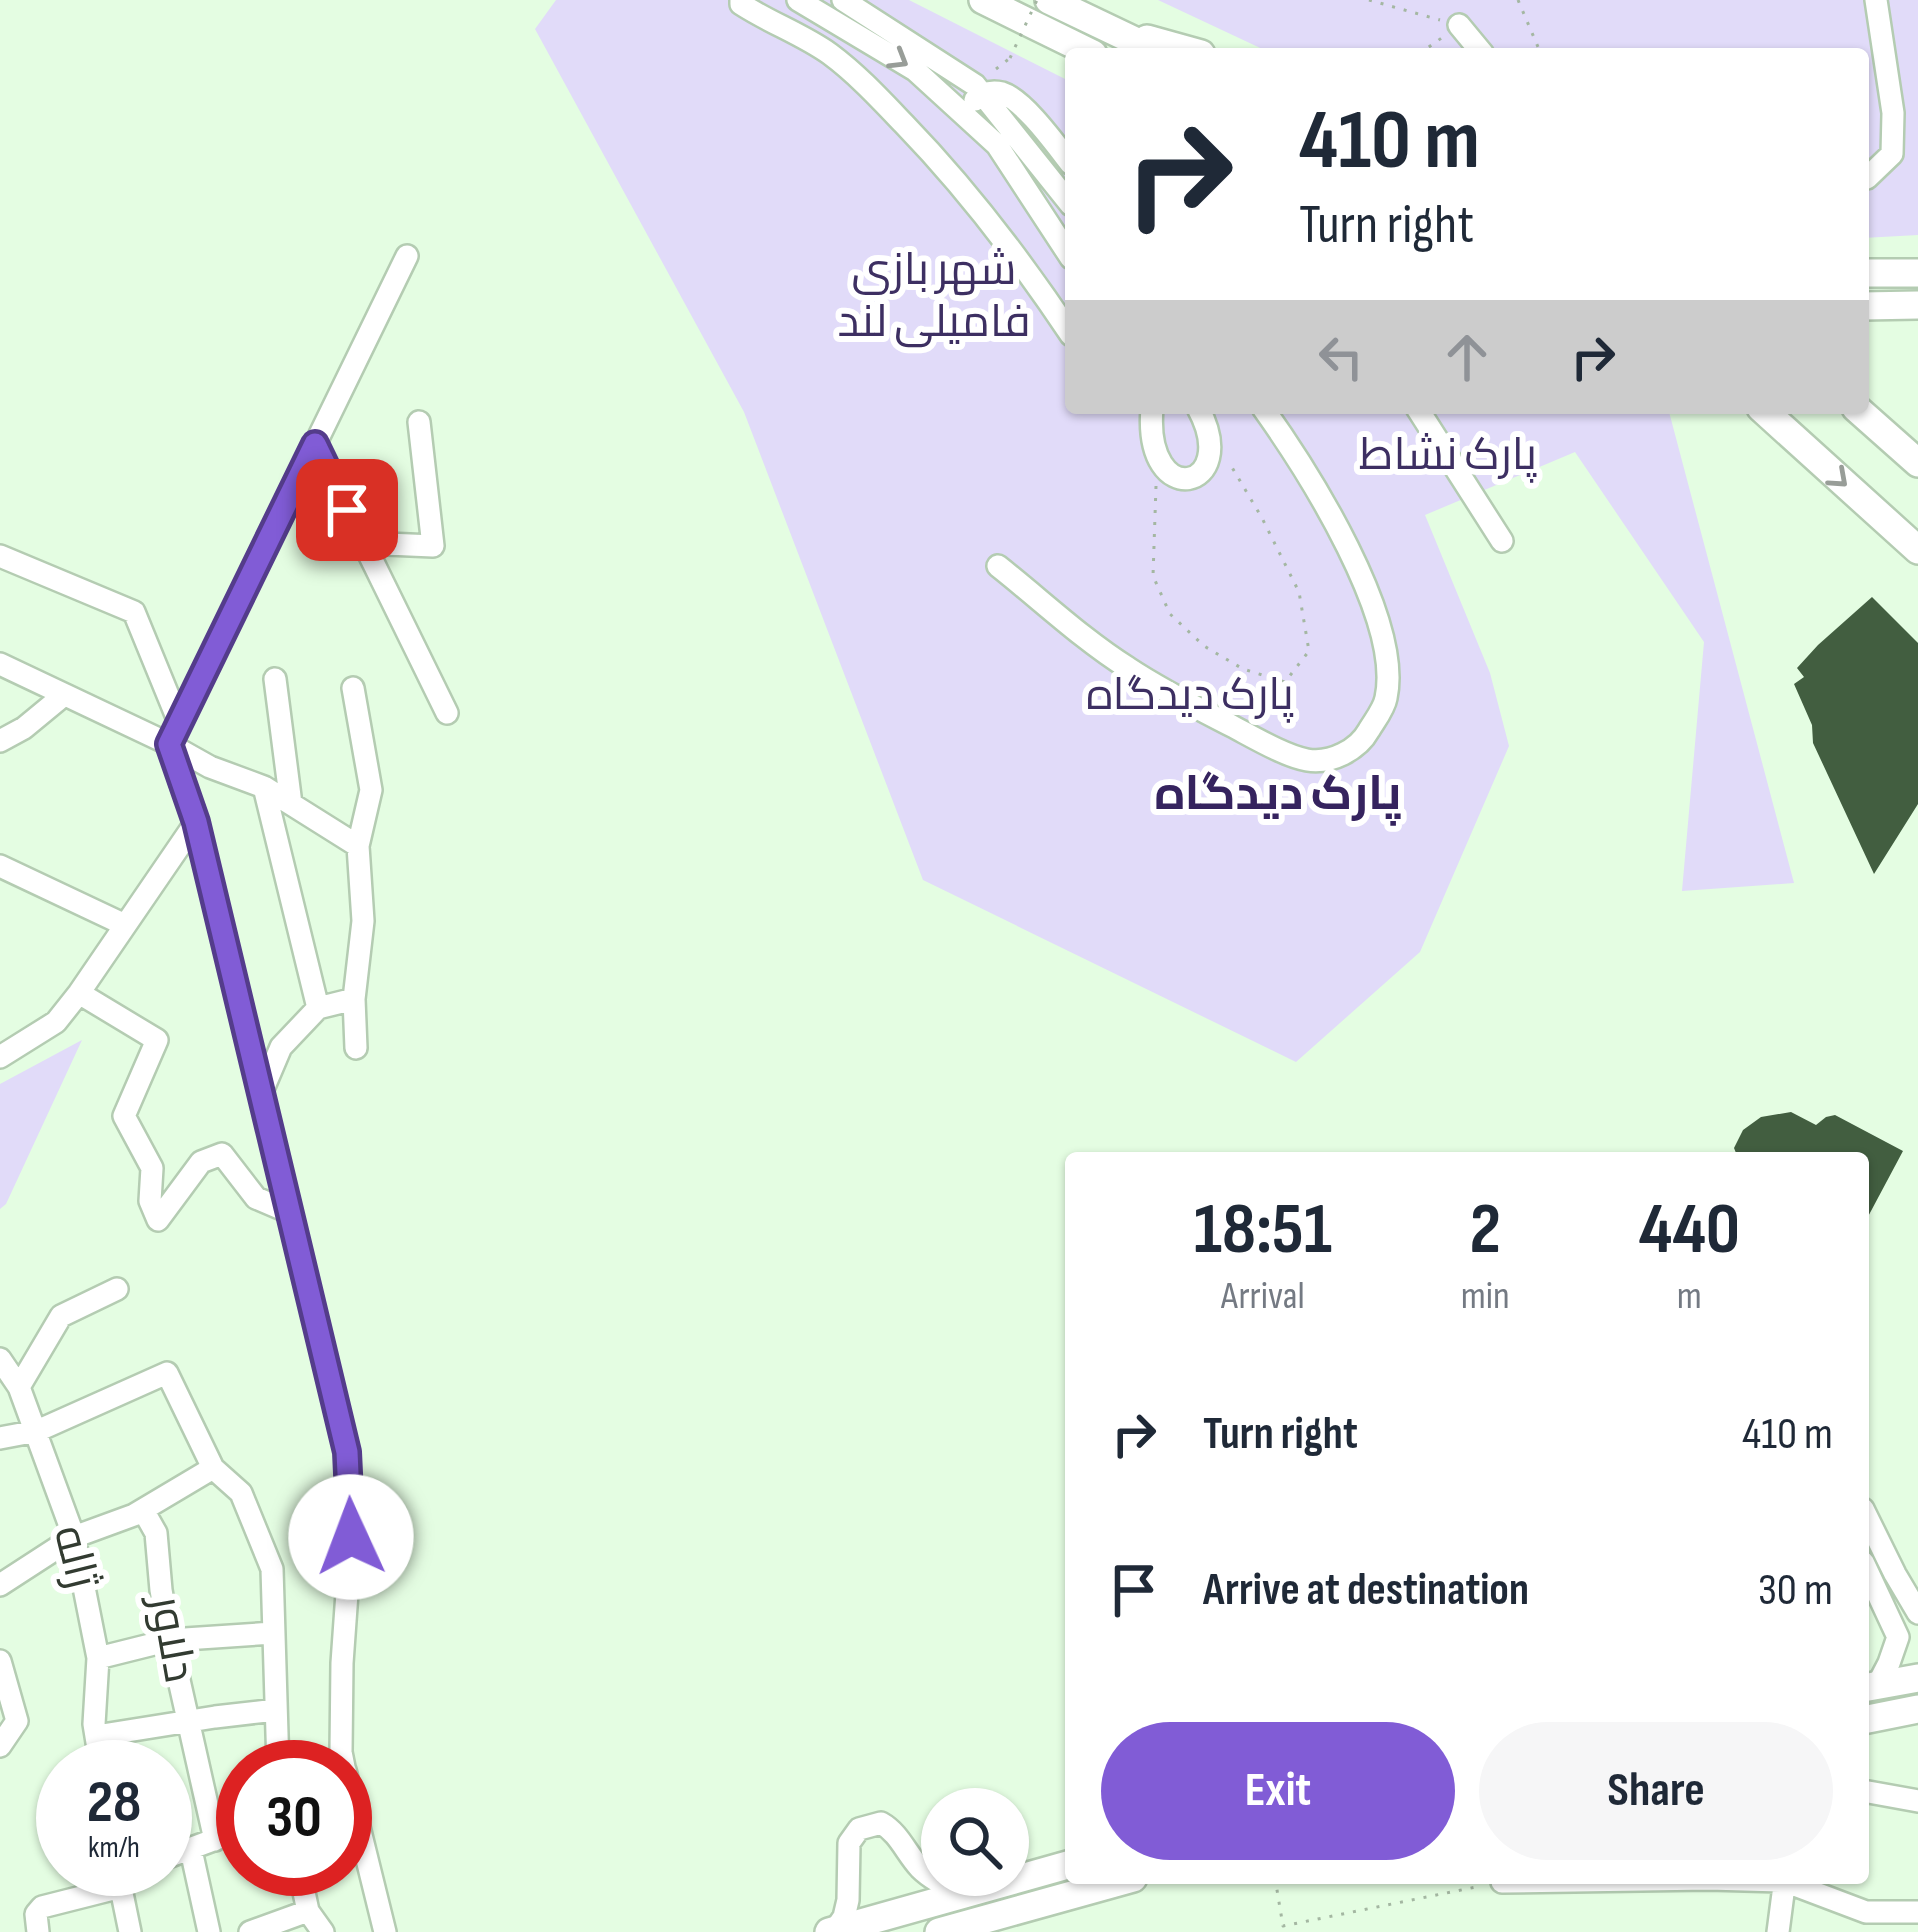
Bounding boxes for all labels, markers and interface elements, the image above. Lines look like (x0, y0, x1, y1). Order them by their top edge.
one-way arrow (885, 46, 907, 68)
text: 410 m (1299, 91, 1480, 192)
icon: right (1101, 96, 1257, 252)
text: Turn right (1299, 193, 1474, 258)
park label: شهر بازی فامیلی لند (837, 243, 1031, 350)
icon: left (1308, 324, 1374, 390)
icon: ahead (1434, 324, 1500, 390)
icon: right (1560, 324, 1626, 390)
park label: پارک نشاط (1359, 428, 1537, 483)
pin (296, 459, 398, 561)
one-way arrow (1826, 465, 1847, 486)
icon: arrive (314, 477, 380, 543)
park label: پارک دیدگاه (1086, 668, 1294, 723)
district label: پارک دیدگاه (1154, 766, 1402, 826)
text: 18:51 (1194, 1187, 1332, 1274)
text: 2 (1470, 1187, 1501, 1274)
text: 440 (1639, 1187, 1740, 1274)
text: Arrival (1221, 1273, 1305, 1320)
text: min (1461, 1273, 1510, 1320)
text: m (1677, 1273, 1702, 1320)
icon: right (1101, 1401, 1167, 1467)
text: Turn right (1203, 1407, 1358, 1462)
text: 410 m (1742, 1407, 1833, 1462)
position arrow (288, 1474, 414, 1600)
street label: ژاله (41, 1520, 109, 1594)
icon: arrive (1101, 1557, 1167, 1623)
text: Arrive at destination (1203, 1563, 1529, 1618)
text: 30 m (1758, 1563, 1833, 1618)
street label: دلاور (137, 1588, 207, 1687)
button: Exit (1101, 1722, 1455, 1860)
button: Share (1479, 1722, 1833, 1860)
speed limit sign: 30 (216, 1740, 372, 1896)
text: 28 (87, 1767, 141, 1839)
map controls (921, 1788, 1029, 1896)
button: search (921, 1788, 1029, 1896)
text: km/h (88, 1830, 140, 1866)

